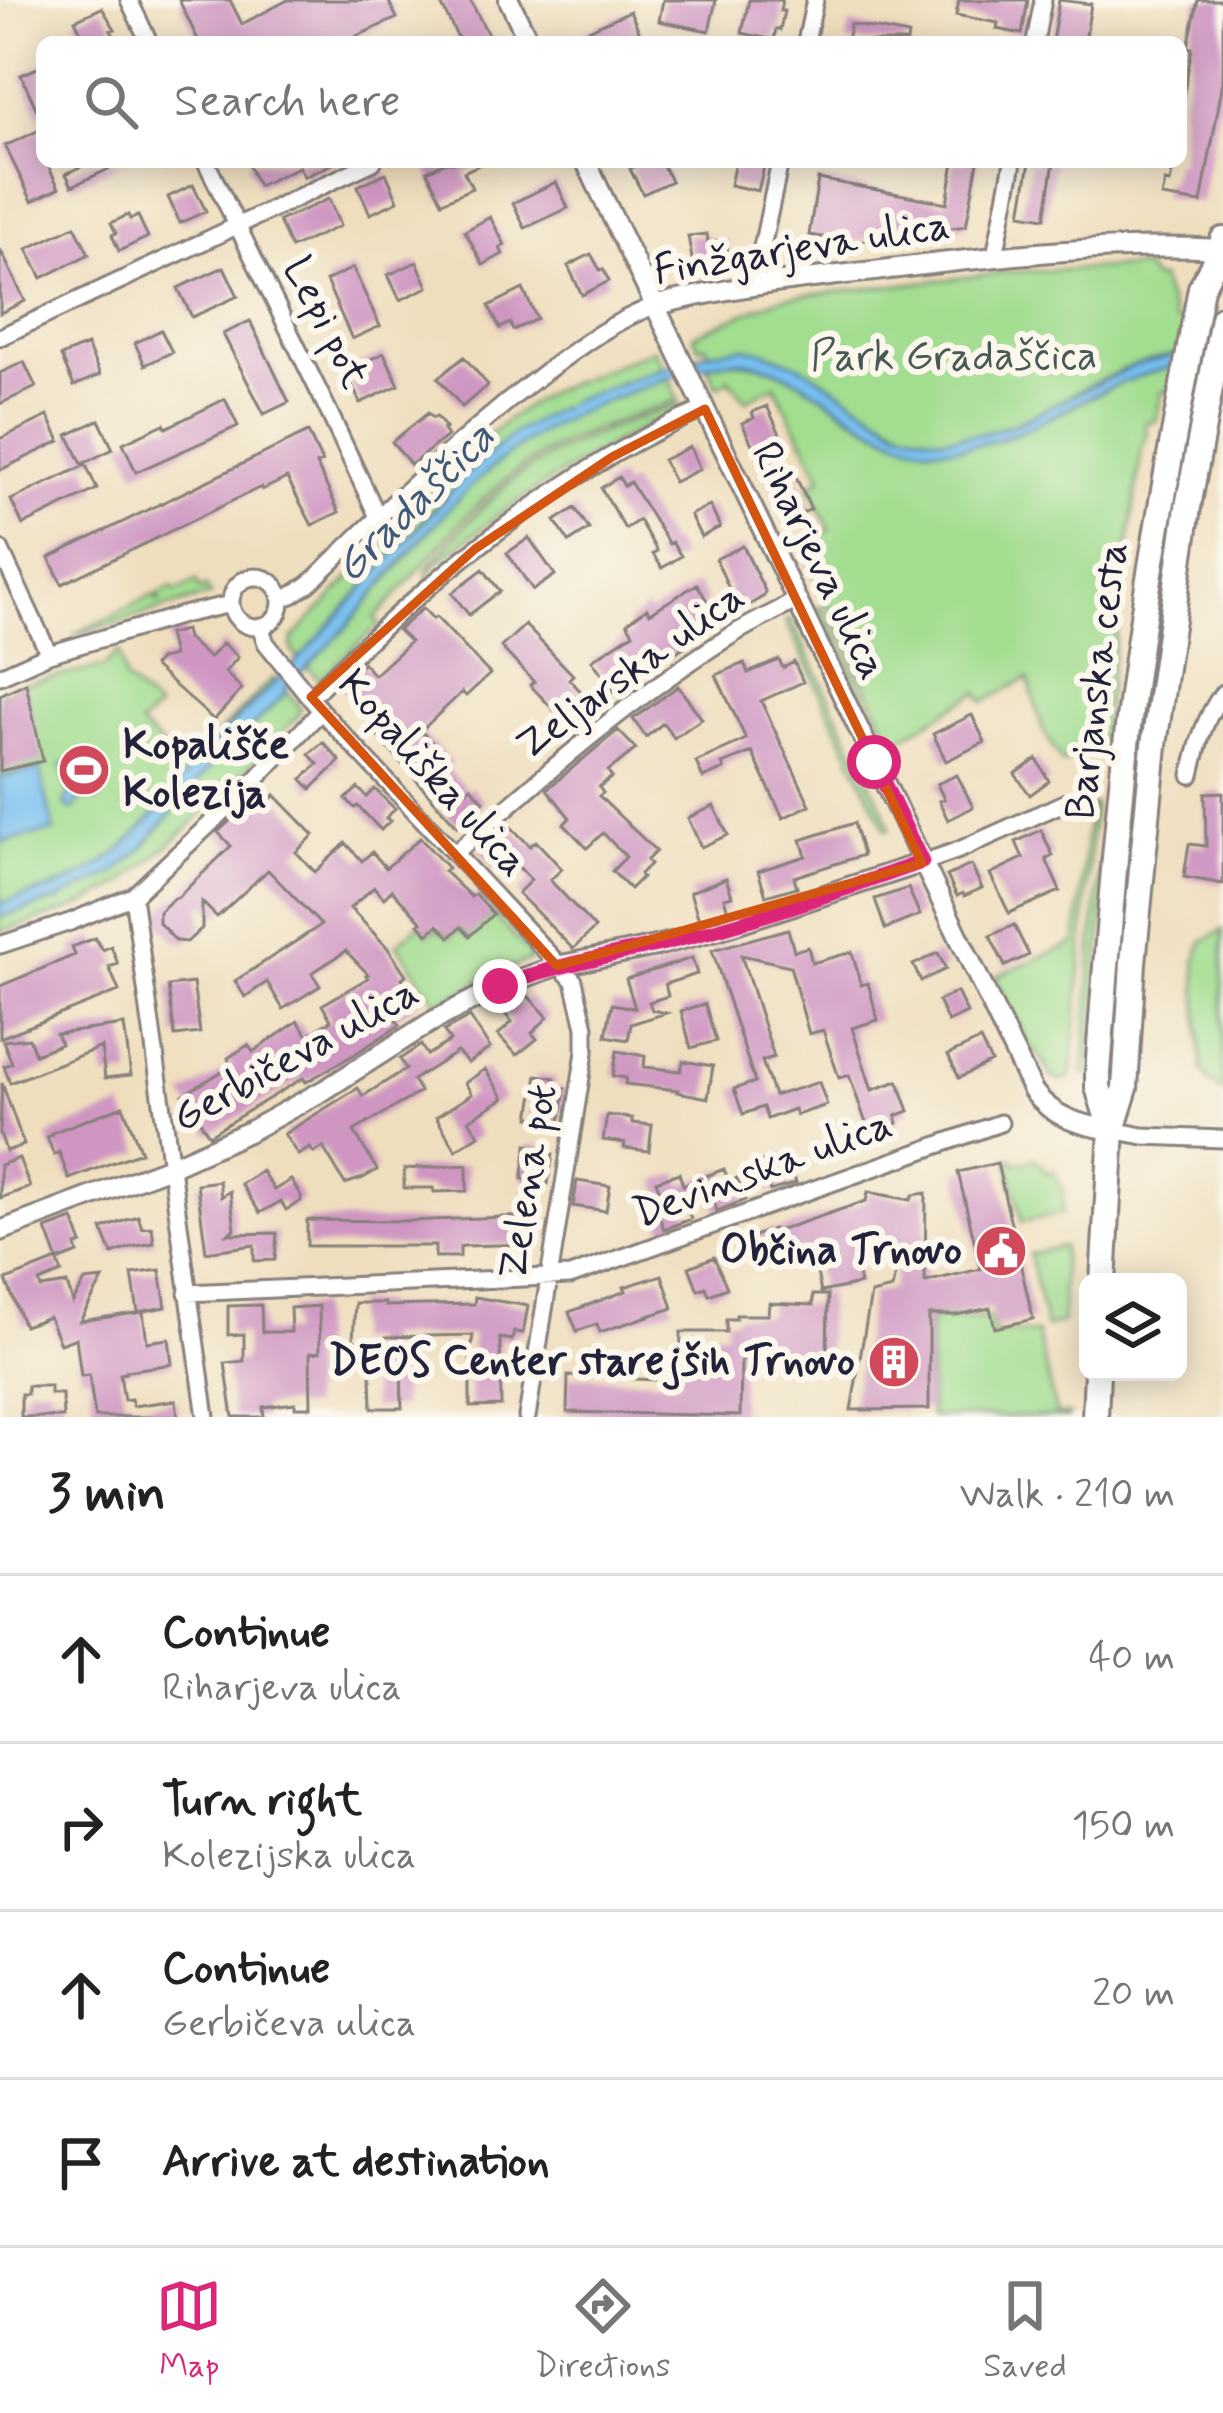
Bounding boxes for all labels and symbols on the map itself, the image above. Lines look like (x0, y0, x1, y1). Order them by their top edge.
street label: Finžgarjeva ulica (650, 198, 954, 300)
street label: Lepi pot (269, 248, 382, 398)
park label: Park Gradaščica (811, 330, 1097, 385)
water label: Gradaščica (321, 409, 509, 597)
street label: Riharjeva ulica (737, 433, 899, 689)
street label: Barjanska cesta (1054, 539, 1142, 823)
street label: Zeljarska ulica (506, 571, 756, 773)
street label: Kopališka ulica (324, 659, 540, 889)
place label: Kopališče Kolezija (123, 719, 289, 822)
route start (847, 735, 901, 789)
sports icon: Kopališče Kolezija (56, 742, 112, 798)
route end (473, 959, 527, 1013)
street label: Gerbičeva ulica (163, 966, 429, 1146)
street label: Zelena pot (486, 1080, 572, 1284)
street label: Devinska ulica (626, 1098, 900, 1242)
public building icon: Občina Trnovo (973, 1223, 1029, 1279)
place label: Občina Trnovo (720, 1224, 962, 1279)
building icon: DEOS Center starejših Trnovo (866, 1334, 922, 1390)
place label: DEOS Center starejših Trnovo (329, 1335, 855, 1390)

